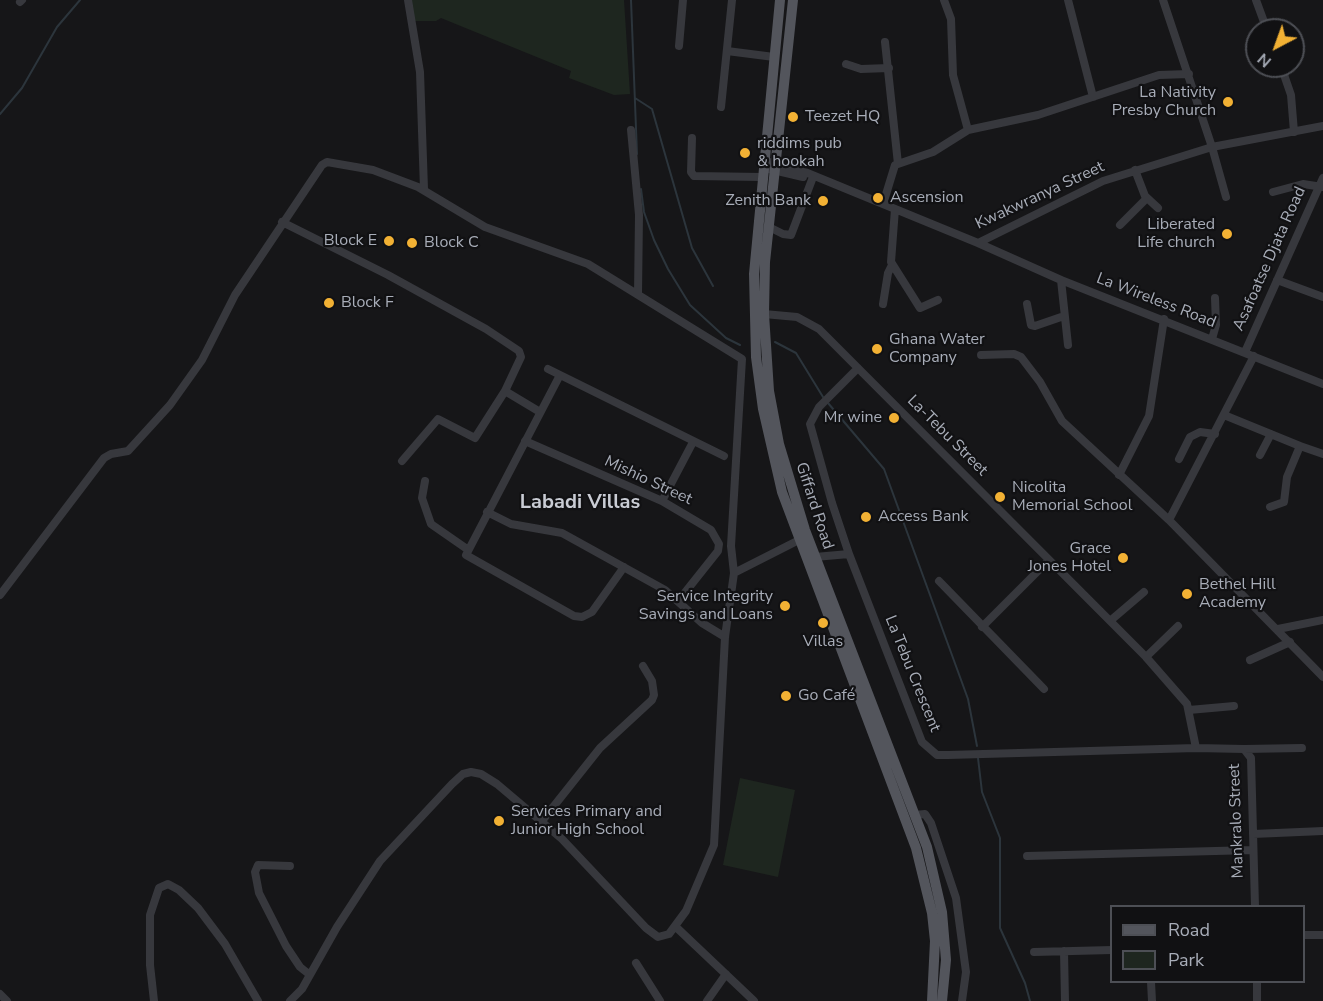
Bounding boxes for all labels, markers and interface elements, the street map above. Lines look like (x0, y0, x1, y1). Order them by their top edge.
north arrow (1245, 18, 1305, 78)
text: N (1253, 48, 1276, 72)
place label: La Nativity Presby Church (1112, 83, 1216, 121)
marker: La Nativity Presby Church (1221, 95, 1235, 109)
place label: Teezet HQ (805, 107, 880, 127)
marker: Teezet HQ (786, 110, 800, 124)
place label: riddims pub & hookah (757, 134, 842, 172)
marker: riddims pub & hookah (738, 146, 752, 160)
street label: Kwakwranya Street (973, 158, 1107, 234)
street label: Asafoatse Djata Road (1230, 184, 1310, 334)
place label: Ascension (890, 188, 963, 208)
place label: Zenith Bank (725, 191, 811, 211)
marker: Ascension (871, 191, 885, 205)
marker: Zenith Bank (816, 194, 830, 208)
place label: Liberated Life church (1137, 215, 1215, 253)
marker: Liberated Life church (1220, 227, 1234, 241)
place label: Block E (324, 231, 377, 251)
place label: Block C (424, 233, 479, 253)
marker: Block E (382, 234, 396, 248)
marker: Block C (405, 236, 419, 250)
street label: La Wireless Road (1093, 269, 1219, 333)
place label: Block F (341, 293, 394, 313)
marker: Block F (322, 296, 336, 310)
place label: Ghana Water Company (889, 330, 985, 368)
marker: Ghana Water Company (870, 342, 884, 356)
street label: La-Tebu Street (903, 392, 991, 480)
place label: Mr wine (824, 408, 882, 428)
marker: Mr wine (887, 411, 901, 425)
street label: Mishio Street (601, 452, 695, 510)
street label: Giffard Road (791, 460, 837, 552)
place label: Nicolita Memorial School (1012, 478, 1132, 516)
marker: Nicolita Memorial School (993, 490, 1007, 504)
district label: Labadi Villas (520, 491, 640, 515)
place label: Access Bank (878, 507, 968, 527)
marker: Access Bank (859, 510, 873, 524)
place label: Grace Jones Hotel (1028, 539, 1111, 577)
marker: Grace Jones Hotel (1116, 551, 1130, 565)
place label: Bethel Hill Academy (1199, 575, 1276, 613)
place label: Service Integrity Savings and Loans (639, 587, 773, 625)
marker: Bethel Hill Academy (1180, 587, 1194, 601)
marker: Service Integrity Savings and Loans (778, 599, 792, 613)
street label: La Tebu Crescent (880, 613, 944, 735)
marker: Villas (816, 616, 830, 630)
place label: Villas (803, 632, 843, 652)
place label: Go Café (798, 686, 855, 706)
marker: Go Café (779, 689, 793, 703)
street label: Mankralo Street (1225, 763, 1249, 879)
place label: Services Primary and Junior High School (511, 802, 662, 840)
marker: Services Primary and Junior High School (492, 814, 506, 828)
legend (1110, 905, 1305, 983)
text: Road (1168, 918, 1210, 942)
text: Park (1168, 948, 1204, 972)

